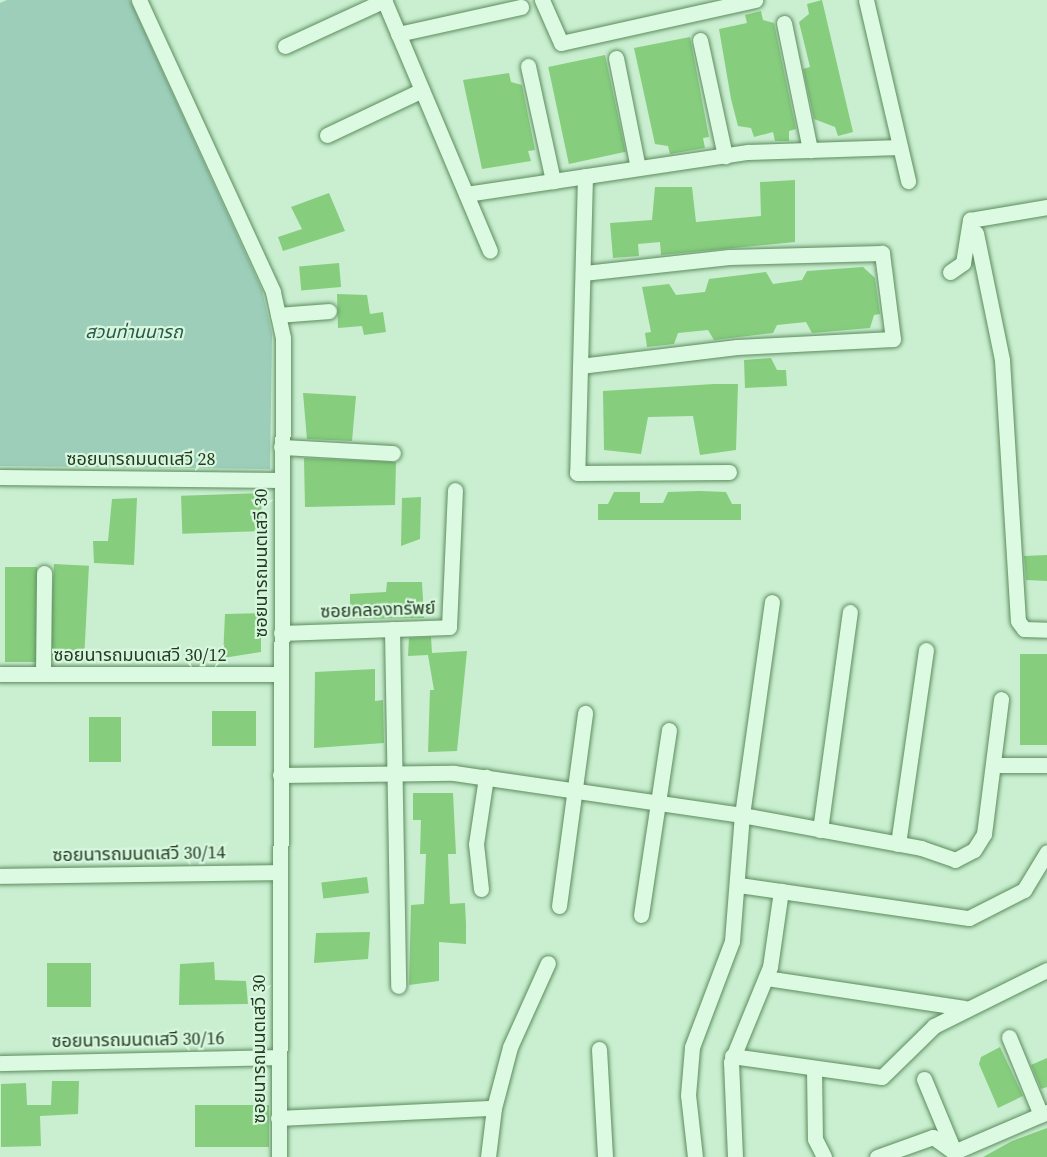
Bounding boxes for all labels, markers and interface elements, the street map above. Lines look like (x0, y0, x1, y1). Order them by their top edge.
park label: สวนท่านนารถ (85, 321, 183, 343)
street label: ซอยนารถมนตเสวี 28 (66, 448, 216, 470)
street label: ซอยนารถมนตเสวี 30 (250, 488, 272, 638)
street label: ซอยคลองทรัพย์ (320, 597, 436, 623)
street label: ซอยนารถมนตเสวี 30/12 (54, 644, 226, 666)
street label: ซอยนารถมนตเสวี 30/14 (52, 842, 226, 866)
street label: ซอยนารถมนตเสวี 30 (248, 974, 270, 1124)
street label: ซอยนารถมนตเสวี 30/16 (51, 1028, 225, 1052)

